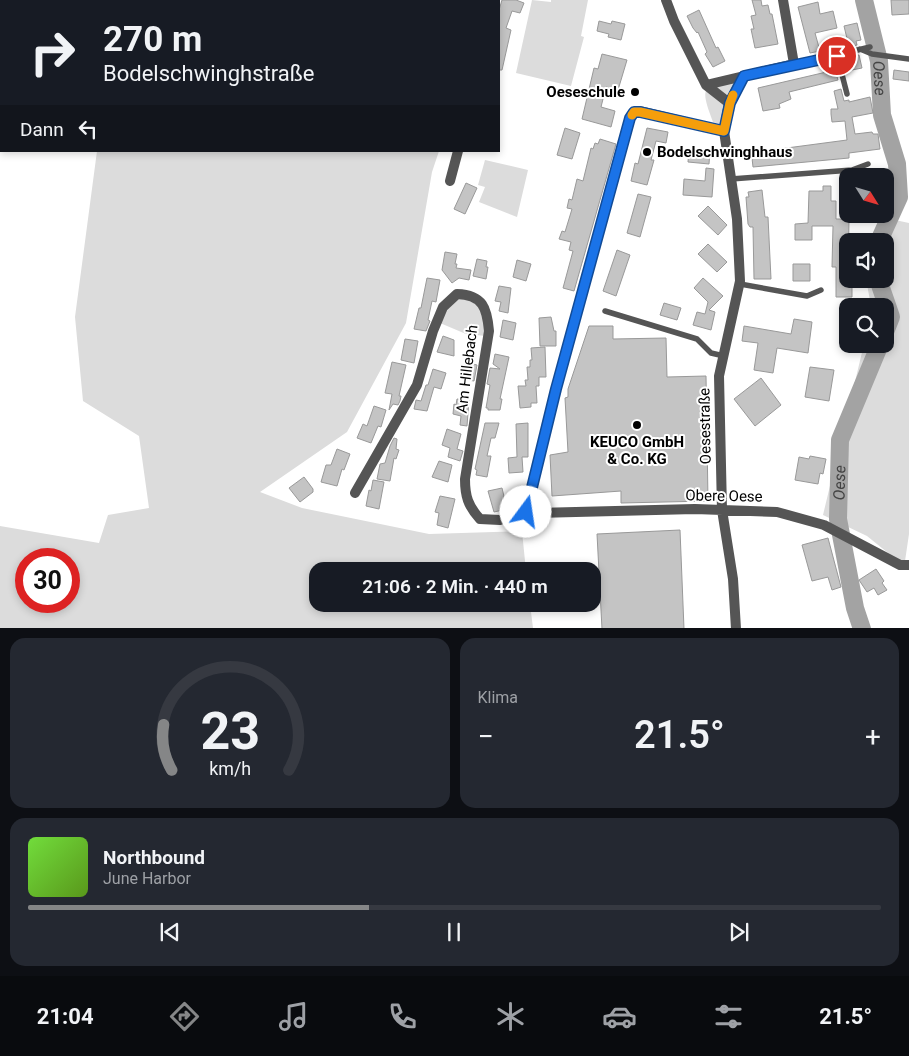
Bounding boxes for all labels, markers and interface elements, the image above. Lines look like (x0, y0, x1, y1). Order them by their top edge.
text: 270 m (103, 19, 202, 60)
icon: right (20, 20, 85, 85)
pin (816, 35, 858, 77)
icon: arrive (823, 42, 851, 70)
water label: Oese (869, 60, 890, 96)
text: Bodelschwinghstraße (103, 61, 314, 86)
place label: Oeseschule (546, 83, 625, 101)
marker: Oeseschule (629, 86, 641, 98)
icon: left (74, 115, 102, 143)
text: Dann (20, 118, 64, 141)
place label: Bodelschwinghhaus (657, 143, 793, 161)
marker: Bodelschwinghhaus (641, 146, 653, 158)
north arrow (839, 168, 894, 222)
map controls (839, 168, 894, 353)
button: sound (839, 233, 894, 288)
button: search (839, 298, 894, 353)
street label: Am Hillebach (453, 324, 481, 414)
street label: Oesestraße (695, 388, 715, 464)
marker: KEUCO GmbH & Co. KG (631, 419, 643, 431)
place label: KEUCO GmbH & Co. KG (590, 433, 684, 468)
water label: Oese (829, 465, 849, 501)
position arrow (499, 485, 551, 537)
street label: Obere Oese (685, 486, 763, 506)
speed limit sign: 30 (15, 548, 80, 613)
text: 21:06 · 2 Min. · 440 m (362, 575, 548, 598)
text: Klima (478, 688, 518, 707)
text: 23 (200, 701, 260, 762)
text: 21.5° (634, 713, 725, 757)
text: − (478, 720, 494, 753)
text: + (865, 720, 881, 753)
text: km/h (209, 758, 251, 779)
text: Northbound (103, 846, 205, 869)
text: June Harbor (103, 869, 191, 888)
icon: previous (156, 918, 184, 946)
icon: pause (440, 918, 468, 946)
icon: next (725, 918, 753, 946)
icon: directions (167, 999, 202, 1034)
icon: music (276, 999, 311, 1034)
icon: phone (385, 999, 420, 1034)
icon: climate (493, 999, 528, 1034)
icon: car (602, 999, 637, 1034)
icon: filters (711, 999, 746, 1034)
text: 21:04 (37, 1004, 94, 1029)
text: 21.5° (819, 1004, 872, 1029)

